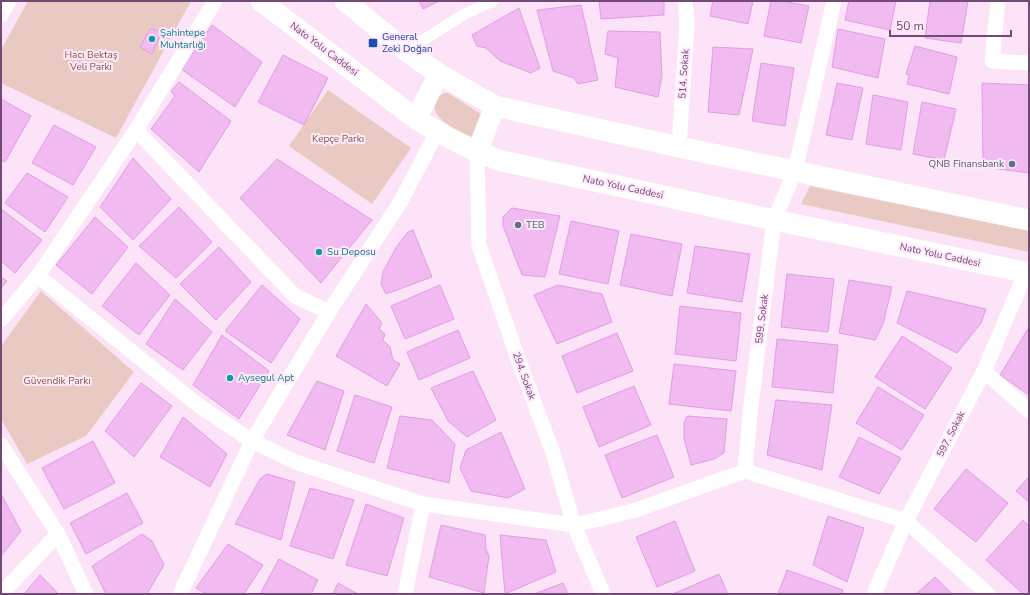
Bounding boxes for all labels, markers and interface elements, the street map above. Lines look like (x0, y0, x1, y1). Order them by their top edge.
scale bar (890, 12, 1011, 38)
text: 50 m (896, 18, 924, 34)
street label: Nato Yolu Caddesi (287, 19, 361, 79)
place label: Şahintepe Muhtarlığı (160, 26, 206, 52)
place label: General Zeki Doğan (382, 30, 433, 56)
marker: Şahintepe Muhtarlığı (147, 34, 157, 44)
marker: General Zeki Doğan (367, 37, 379, 49)
park label: Hacı Bektaş Veli Parkı (65, 48, 118, 74)
street label: 514. Sokak (675, 48, 693, 99)
park label: Kepçe Parkı (312, 132, 364, 146)
place label: QNB Finansbank (929, 157, 1005, 171)
marker: QNB Finansbank (1007, 159, 1017, 169)
street label: Nato Yolu Caddesi (581, 172, 665, 202)
place label: TEB (526, 218, 545, 232)
marker: TEB (513, 220, 523, 230)
street label: Nato Yolu Caddesi (898, 240, 982, 270)
place label: Su Deposu (327, 245, 376, 259)
marker: Su Deposu (314, 247, 324, 257)
street label: 599. Sokak (752, 292, 772, 345)
street label: 294. Sokak (509, 350, 539, 403)
place label: Aysegul Apt (238, 371, 294, 385)
marker: Aysegul Apt (225, 373, 235, 383)
park label: Güvendik Parkı (24, 374, 90, 388)
street label: 597. Sokak (933, 408, 969, 459)

